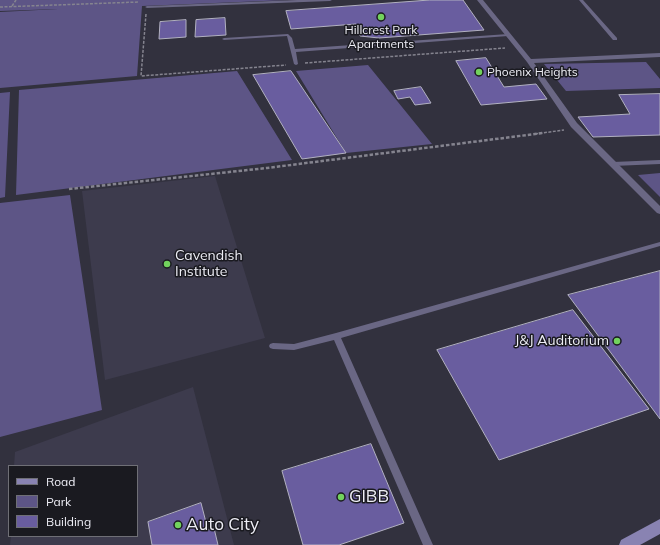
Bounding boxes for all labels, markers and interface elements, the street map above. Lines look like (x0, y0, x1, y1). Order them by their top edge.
marker: Hillcrest Park Apartments (376, 12, 386, 22)
place label: Hillcrest Park Apartments (345, 23, 417, 51)
place label: Phoenix Heights (487, 65, 578, 79)
marker: Phoenix Heights (474, 67, 484, 77)
place label: Cavendish Institute (175, 248, 243, 280)
marker: Cavendish Institute (162, 259, 172, 269)
place label: J&J Auditorium (515, 333, 609, 349)
marker: J&J Auditorium (612, 336, 622, 346)
legend (8, 465, 138, 537)
text: Road (46, 474, 75, 489)
place label: GIBB (349, 487, 389, 507)
marker: GIBB (336, 492, 346, 502)
text: Park (46, 494, 71, 509)
text: Building (46, 514, 91, 529)
place label: Auto City (186, 515, 259, 535)
marker: Auto City (173, 520, 183, 530)

